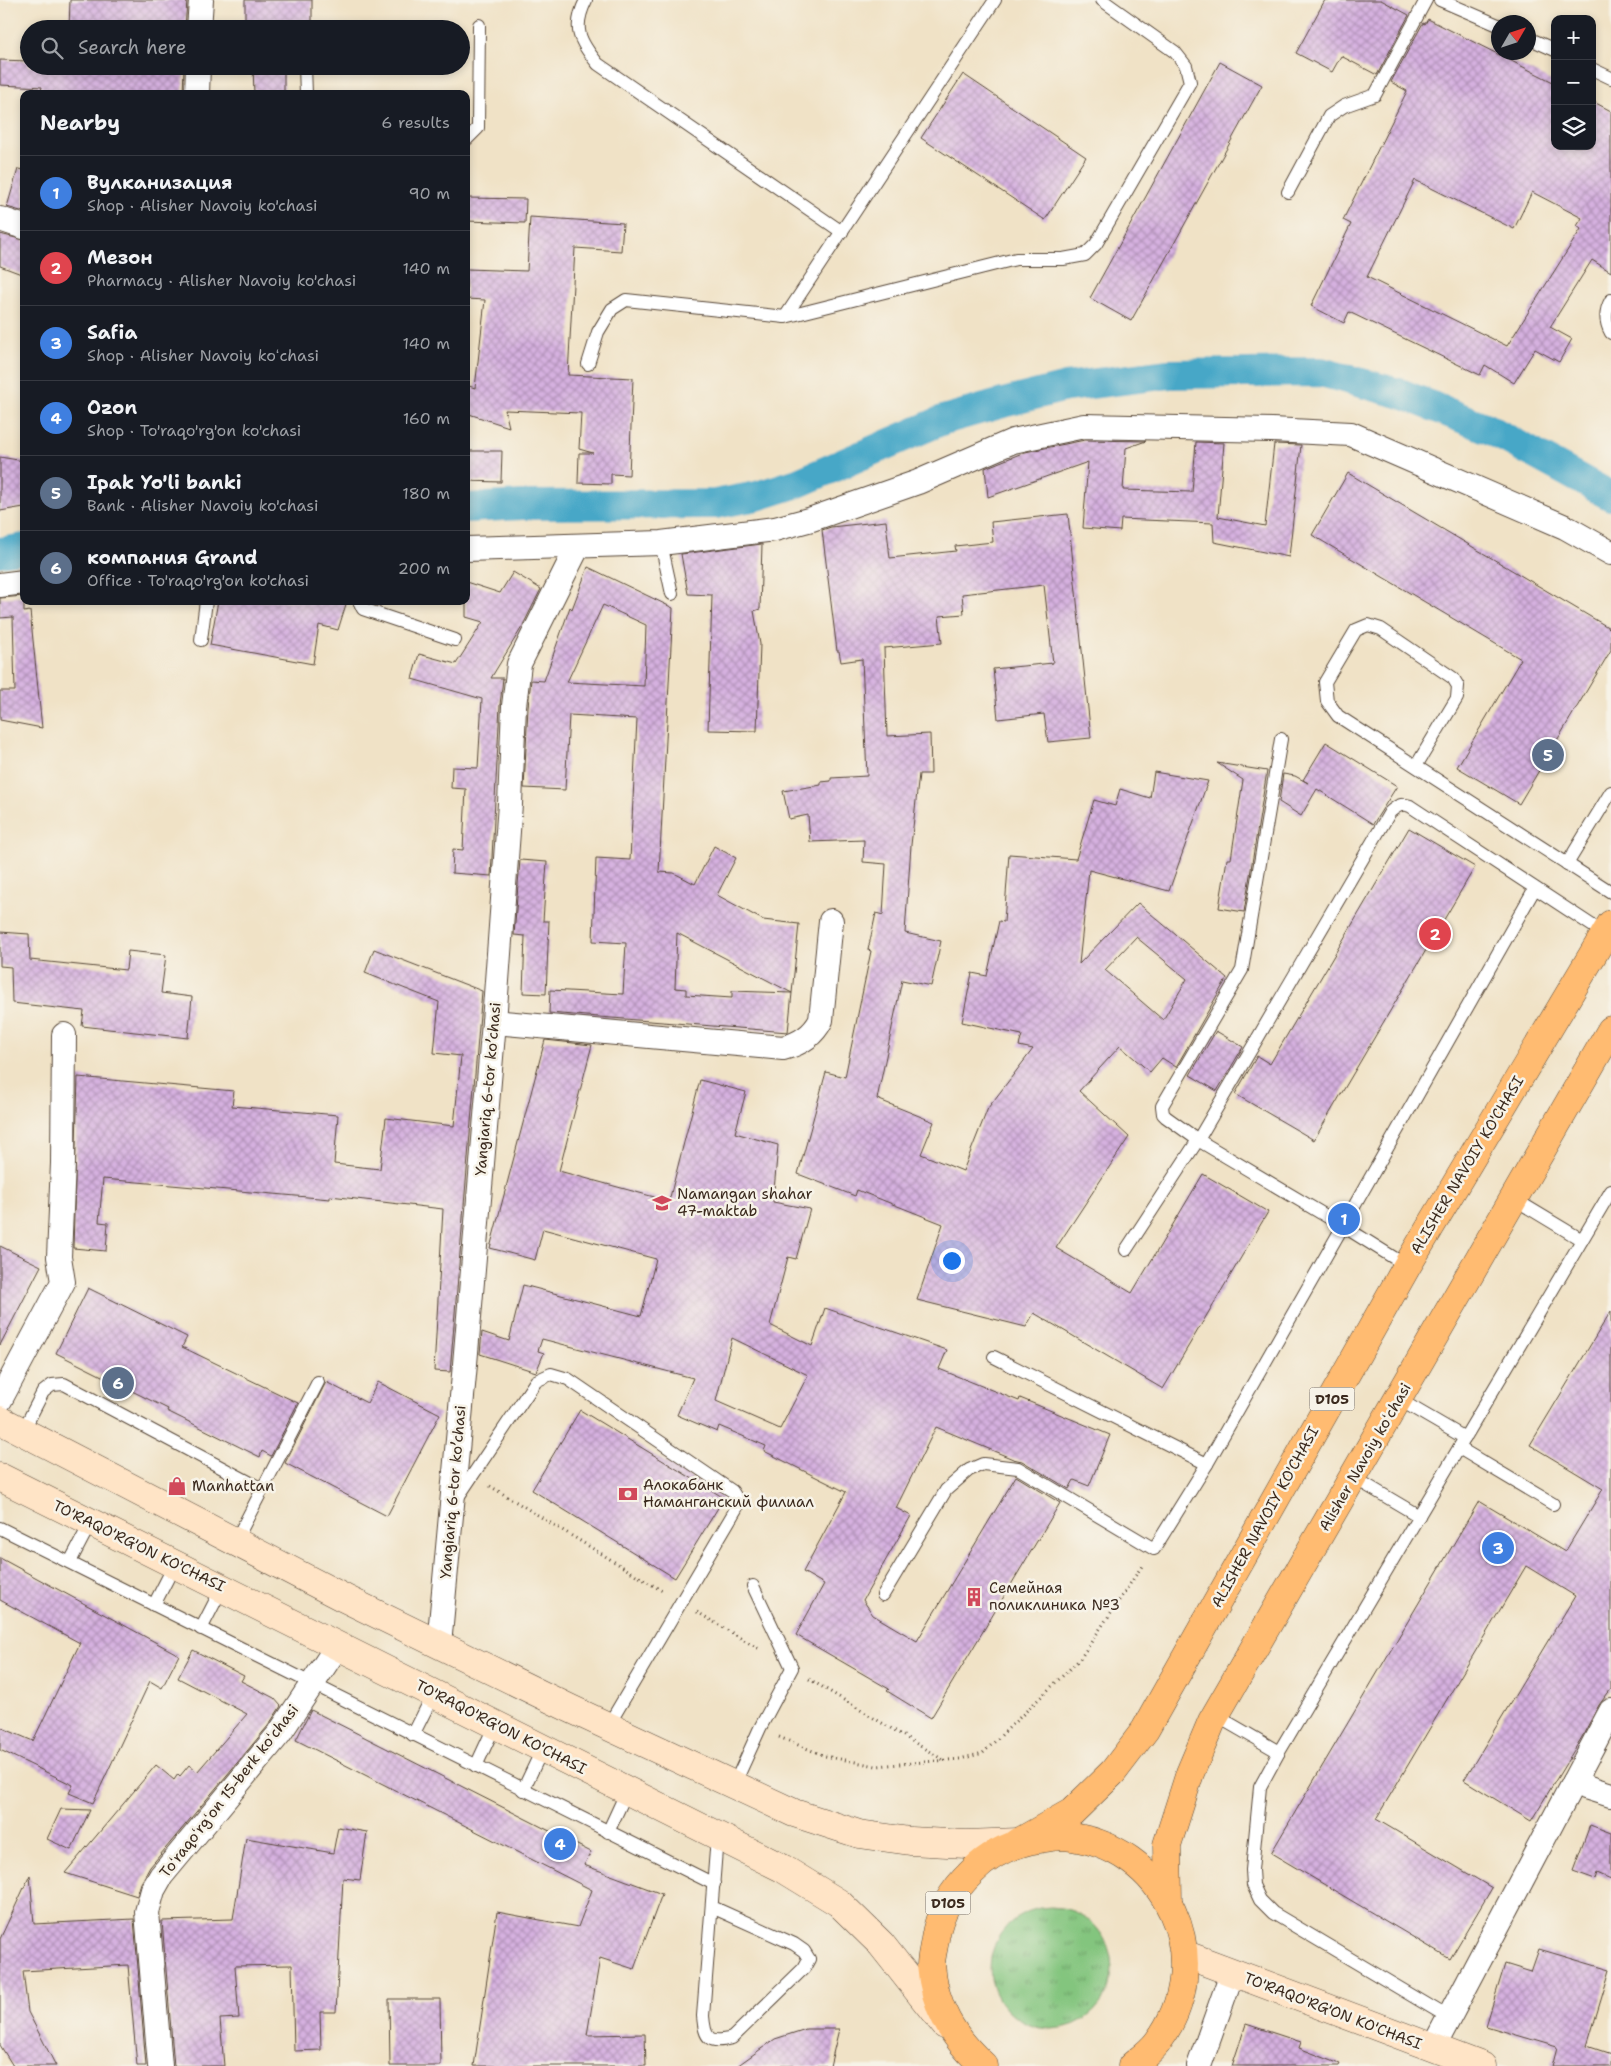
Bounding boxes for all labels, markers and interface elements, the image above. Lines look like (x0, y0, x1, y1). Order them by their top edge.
north arrow (1491, 15, 1536, 60)
map controls (1551, 15, 1596, 150)
button: + (1551, 15, 1596, 60)
search box (20, 20, 470, 75)
icon: search (38, 34, 66, 62)
text: Search here (78, 35, 187, 60)
button: − (1551, 60, 1596, 105)
button: layers (1551, 105, 1596, 150)
text: Nearby (40, 109, 120, 137)
text: 6 results (381, 112, 450, 133)
text: Вулканизация (87, 170, 232, 195)
text: 1 (52, 183, 60, 204)
text: 90 m (409, 183, 450, 204)
text: Shop · Alisher Navoiy ko'chasi (87, 195, 318, 216)
text: Мезон (87, 245, 153, 270)
text: 2 (50, 258, 62, 279)
text: 140 m (403, 258, 450, 279)
text: Pharmacy · Alisher Navoiy ko'chasi (87, 270, 356, 291)
text: Safia (87, 320, 137, 345)
text: 3 (50, 333, 62, 354)
text: 140 m (403, 333, 450, 354)
text: Shop · Alisher Navoiy koʻchasi (87, 345, 319, 366)
text: Ozon (87, 395, 137, 420)
text: 4 (50, 408, 62, 429)
text: 160 m (403, 408, 450, 429)
text: Shop · To'raqo'rg'on ko'chasi (87, 420, 301, 441)
text: Ipak Yo'li banki (87, 470, 242, 495)
text: 5 (51, 483, 61, 504)
text: 180 m (402, 483, 450, 504)
text: Bank · Alisher Navoiy ko'chasi (87, 495, 318, 516)
text: компания Grand (87, 545, 258, 570)
text: 6 (50, 558, 62, 579)
text: 200 m (398, 558, 450, 579)
text: Office · To'raqo'rg'on ko'chasi (87, 570, 309, 591)
pin: 5 (1532, 736, 1564, 774)
pin: 2 (1419, 915, 1451, 953)
street label: Yangiаriq 6-tor koʼchasi (470, 1001, 506, 1177)
street label: ALISHER NAVOIY KO'CHASI (1406, 1072, 1528, 1258)
place label: Namangan shahar 47-maktab (677, 1184, 813, 1221)
school or university icon: Namangan shahar 47-maktab (651, 1192, 673, 1214)
pin: 1 (1328, 1200, 1360, 1238)
your location (939, 1248, 965, 1274)
pin: 6 (102, 1364, 134, 1402)
street label: Alisher Navoiy koʻchasi (1314, 1379, 1416, 1535)
road number: D105 (1310, 1388, 1354, 1410)
street label: Yangiаriq 6-tor koʼchasi (435, 1404, 471, 1580)
street label: ALISHER NAVOIY KO'CHASI (1207, 1423, 1323, 1611)
shop icon: Manhattan (166, 1475, 188, 1497)
place label: Алокабанк Наманганский филиал (643, 1475, 815, 1512)
place label: Manhattan (192, 1476, 274, 1496)
bank icon: Алокабанк Наманганский филиал (617, 1483, 639, 1505)
street label: TO'RAQO'RG'ON KO'CHASI (50, 1496, 228, 1596)
pin: 3 (1482, 1529, 1514, 1567)
place label: Семейная поликлиника №3 (989, 1578, 1120, 1615)
building icon: Семейная поликлиника №3 (963, 1586, 985, 1608)
street label: TO'RAQO'RG'ON KO'CHASI (412, 1675, 590, 1779)
street label: Toʻraqoʻrgʻon 15-berk koʻchasi (155, 1700, 303, 1882)
pin: 4 (544, 1825, 576, 1863)
road number: D105 (926, 1892, 970, 1915)
street label: TO'RAQO'RG'ON KO'CHASI (1241, 1968, 1425, 2054)

